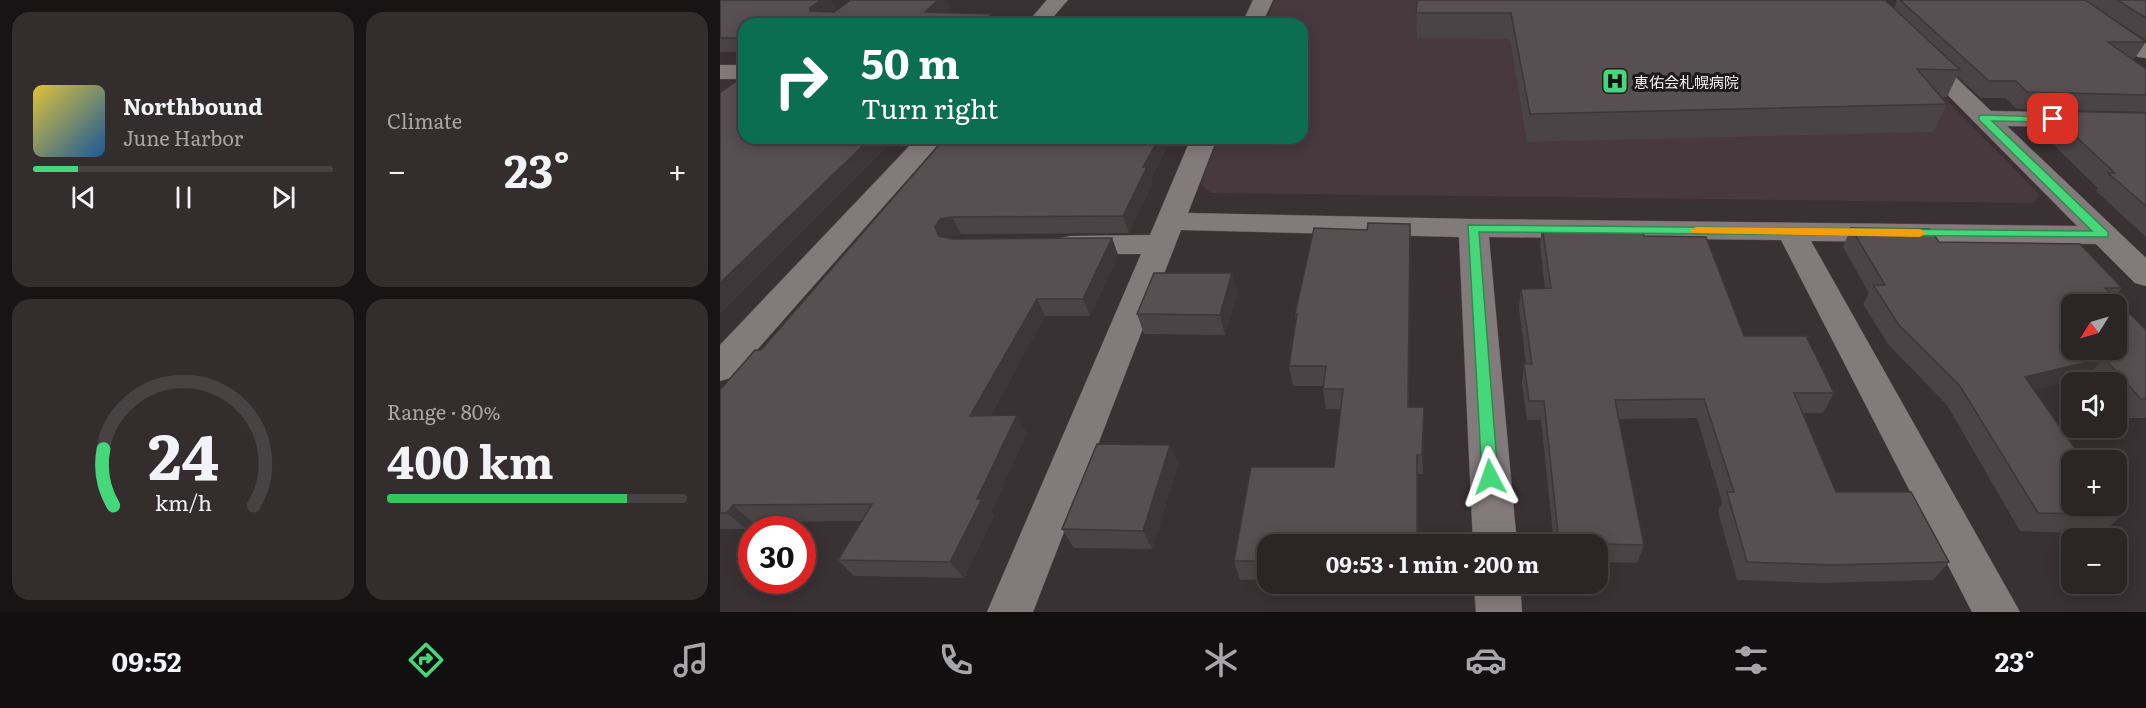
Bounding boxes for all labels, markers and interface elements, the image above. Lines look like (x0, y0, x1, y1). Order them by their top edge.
text: 50 m (861, 30, 960, 92)
icon: right (762, 42, 840, 120)
hospital icon: 恵佑会札幌病院 (1600, 66, 1630, 96)
place label: 恵佑会札幌病院 (1634, 70, 1739, 93)
text: Turn right (861, 87, 998, 127)
text: Northbound (123, 89, 263, 122)
pin (2027, 93, 2078, 144)
icon: arrive (2036, 102, 2069, 135)
text: Climate (387, 105, 462, 135)
text: June Harbor (123, 122, 243, 152)
text: 23° (504, 135, 570, 202)
text: − (387, 144, 406, 193)
text: + (668, 144, 687, 193)
icon: previous (67, 181, 100, 214)
icon: pause (167, 181, 200, 214)
icon: next (267, 181, 300, 214)
north arrow (2061, 294, 2127, 360)
map controls (2061, 294, 2127, 594)
button: sound (2061, 372, 2127, 438)
text: Range · 80% (387, 396, 500, 426)
text: 24 (147, 407, 219, 499)
text: 400 km (387, 426, 554, 493)
position arrow (1458, 445, 1522, 509)
button: + (2061, 450, 2127, 516)
text: km/h (154, 487, 212, 519)
speed limit sign: 30 (738, 516, 816, 594)
button: − (2061, 528, 2127, 594)
text: 09:53 · 1 min · 200 m (1326, 547, 1539, 580)
icon: directions (405, 639, 447, 681)
icon: music (670, 639, 712, 681)
icon: phone (935, 639, 977, 681)
icon: climate (1200, 639, 1242, 681)
icon: car (1465, 639, 1507, 681)
icon: filters (1730, 639, 1772, 681)
text: 09:52 (112, 640, 182, 680)
text: 23° (1995, 640, 2034, 680)

